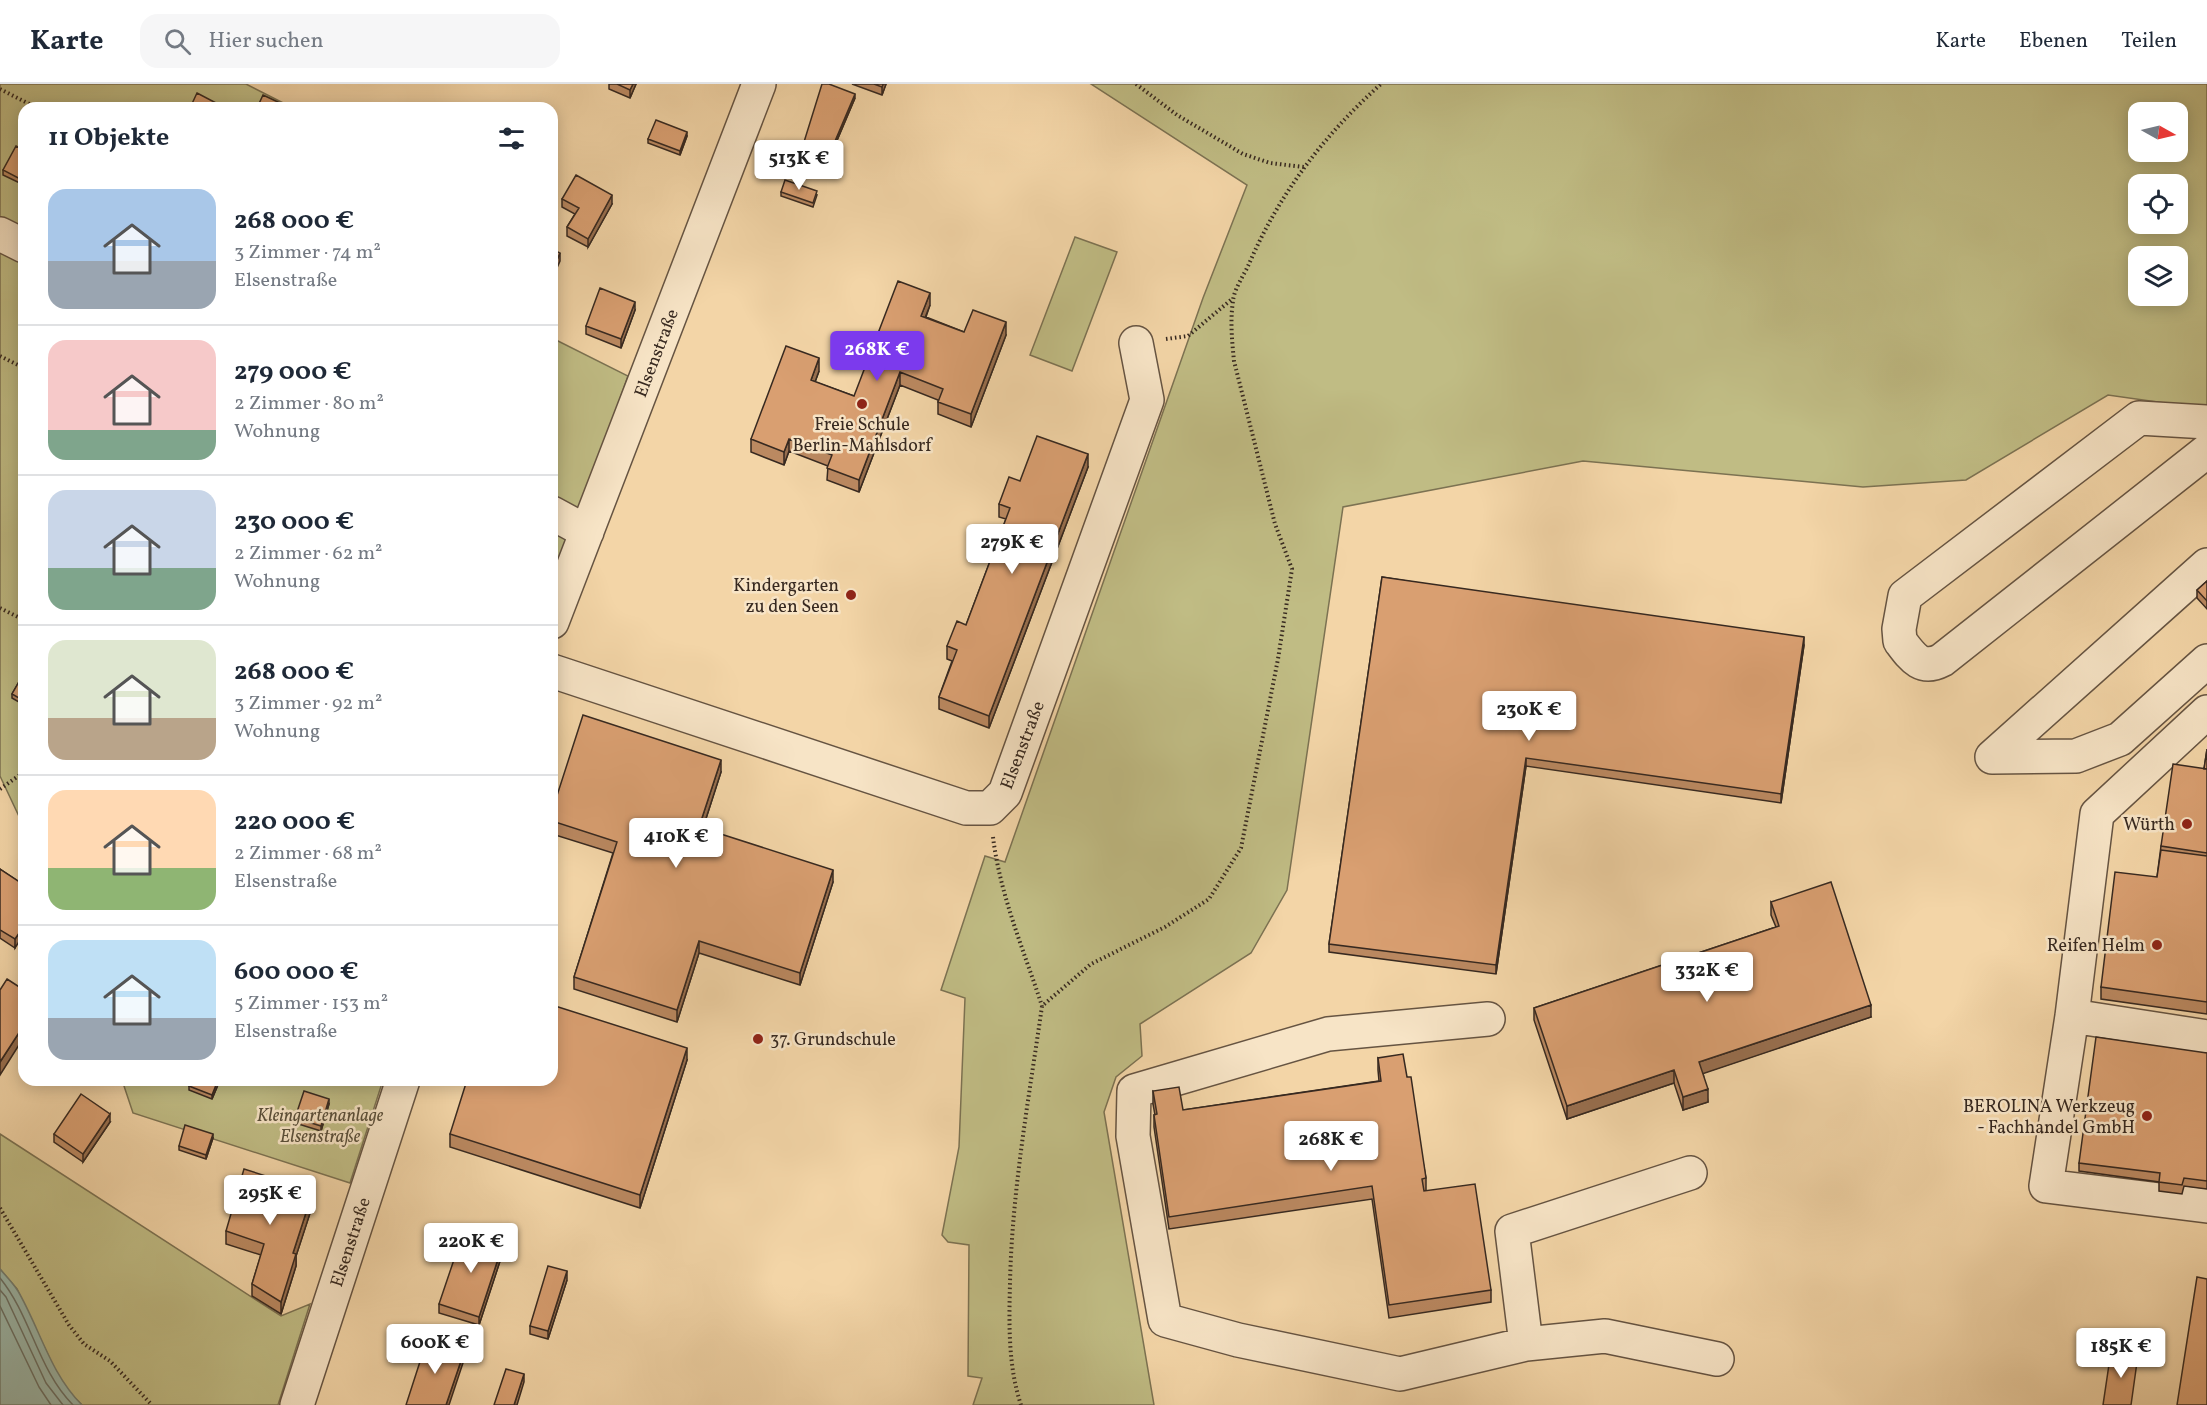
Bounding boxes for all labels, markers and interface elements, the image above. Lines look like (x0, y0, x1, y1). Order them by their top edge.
search box (140, 14, 560, 68)
text: Karte (30, 22, 104, 61)
icon: search (161, 25, 194, 58)
text: Hier suchen (209, 26, 324, 57)
text: Karte (1935, 27, 1986, 56)
text: Ebenen (2019, 27, 2088, 56)
text: Teilen (2121, 27, 2177, 56)
north arrow (2128, 102, 2188, 162)
map controls (2128, 102, 2188, 306)
text: 11 Objekte (48, 120, 169, 156)
icon: filters (495, 122, 528, 155)
pin: 513K € (750, 140, 848, 191)
text: 513K € (768, 145, 830, 173)
button: locate (2128, 174, 2188, 234)
text: 268 000 € (234, 203, 354, 239)
icon: home (96, 213, 168, 285)
text: 3 Zimmer · 74 m² (234, 239, 381, 267)
button: layers (2128, 246, 2188, 306)
text: Elsenstraße (234, 267, 337, 295)
street label: Elsenstraße (629, 306, 686, 401)
pin: 268K € (828, 331, 926, 382)
text: 268K € (844, 336, 910, 364)
text: 279 000 € (234, 354, 352, 390)
icon: home (96, 364, 168, 436)
text: 2 Zimmer · 80 m² (234, 390, 384, 418)
marker: Freie Schule Berlin-Mahlsdorf (855, 397, 869, 411)
place label: Freie Schule Berlin-Mahlsdorf (793, 413, 933, 459)
text: Wohnung (234, 418, 320, 446)
text: 230 000 € (234, 504, 354, 540)
icon: home (96, 514, 168, 586)
pin: 279K € (963, 524, 1061, 575)
text: 279K € (980, 529, 1044, 557)
text: 2 Zimmer · 62 m² (234, 540, 383, 568)
text: Wohnung (234, 568, 320, 596)
place label: Kindergarten zu den Seen (733, 574, 839, 620)
marker: Kindergarten zu den Seen (844, 588, 858, 602)
text: 268 000 € (234, 654, 354, 690)
icon: home (96, 664, 168, 736)
text: 3 Zimmer · 92 m² (234, 690, 382, 718)
pin: 230K € (1480, 691, 1578, 742)
text: 230K € (1496, 696, 1562, 724)
street label: Elsenstraße (995, 698, 1052, 793)
text: Wohnung (234, 718, 320, 746)
text: 220 000 € (234, 804, 355, 840)
place label: Würth (2123, 813, 2175, 838)
icon: home (96, 814, 168, 886)
marker: Würth (2180, 817, 2194, 831)
pin: 410K € (627, 818, 725, 869)
text: 410K € (643, 823, 709, 851)
text: 2 Zimmer · 68 m² (234, 840, 382, 868)
text: Elsenstraße (234, 868, 337, 896)
place label: Reifen Helm (2047, 934, 2145, 959)
marker: Reifen Helm (2150, 938, 2164, 952)
pin: 332K € (1658, 952, 1756, 1003)
text: 600 000 € (234, 954, 359, 990)
text: 332K € (1675, 957, 1739, 985)
icon: home (96, 964, 168, 1036)
text: 5 Zimmer · 153 m² (234, 990, 388, 1018)
text: Elsenstraße (234, 1018, 337, 1046)
place label: 37. Grundschule (770, 1028, 896, 1053)
marker: 37. Grundschule (751, 1032, 765, 1046)
place label: BEROLINA Werkzeug - Fachhandel GmbH (1963, 1095, 2135, 1141)
park label: Kleingartenanlage Elsenstraße (257, 1104, 384, 1150)
marker: BEROLINA Werkzeug - Fachhandel GmbH (2140, 1109, 2154, 1123)
pin: 268K € (1282, 1121, 1380, 1172)
text: 268K € (1298, 1126, 1364, 1154)
pin: 295K € (221, 1175, 319, 1226)
text: 295K € (238, 1180, 302, 1208)
street label: Elsenstraße (325, 1194, 378, 1291)
pin: 220K € (422, 1223, 520, 1274)
text: 220K € (438, 1228, 504, 1256)
pin: 600K € (386, 1324, 484, 1375)
pin: 185K € (2072, 1328, 2170, 1379)
text: 600K € (400, 1329, 470, 1357)
text: 185K € (2090, 1333, 2152, 1361)

